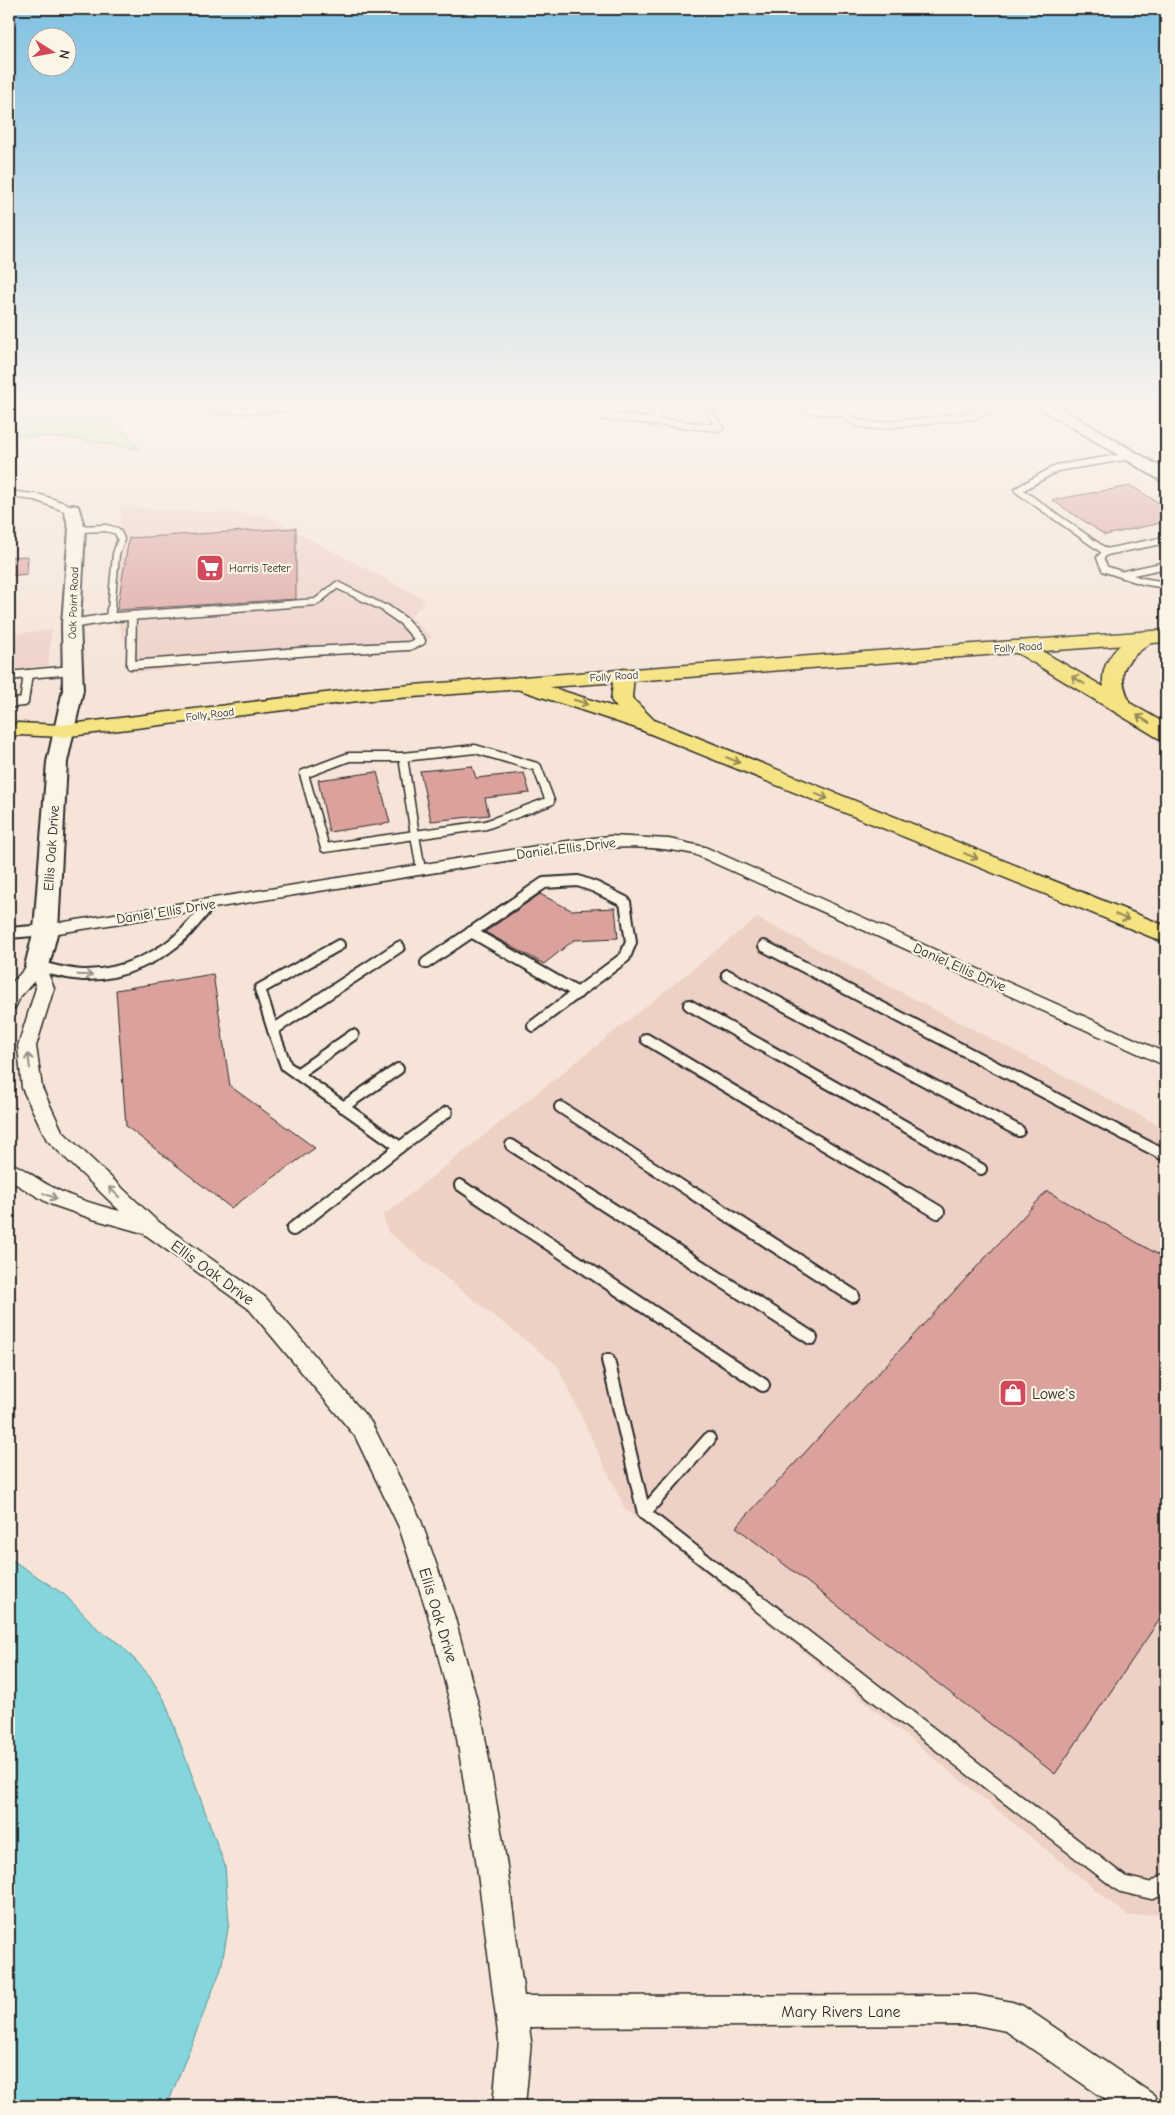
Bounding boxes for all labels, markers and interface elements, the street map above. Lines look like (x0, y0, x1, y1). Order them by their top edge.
north arrow (28, 28, 78, 78)
text: N (55, 48, 73, 60)
supermarket icon: Harris Teeter (195, 553, 225, 583)
place label: Harris Teeter (229, 562, 291, 575)
street label: Oak Point Road (66, 566, 81, 639)
street label: Folly Road (993, 639, 1043, 656)
street label: Folly Road (589, 668, 639, 685)
one-way arrow (1071, 675, 1085, 685)
one-way arrow (573, 698, 589, 708)
street label: Folly Road (185, 705, 235, 724)
one-way arrow (1137, 714, 1151, 724)
one-way arrow (725, 756, 740, 765)
one-way arrow (813, 792, 828, 801)
street label: Ellis Oak Drive (40, 805, 63, 892)
street label: Daniel Ellis Drive (515, 834, 617, 863)
one-way arrow (963, 852, 978, 861)
street label: Daniel Ellis Drive (115, 895, 217, 928)
one-way arrow (1114, 913, 1129, 922)
street label: Daniel Ellis Drive (911, 939, 1009, 996)
one-way arrow (77, 970, 93, 979)
one-way arrow (24, 1053, 34, 1069)
one-way arrow (108, 1186, 120, 1198)
one-way arrow (42, 1191, 57, 1201)
street label: Ellis Oak Drive (167, 1237, 257, 1309)
shop icon: Lowe's (998, 1378, 1028, 1408)
place label: Lowe's (1032, 1385, 1075, 1403)
street label: Ellis Oak Drive (415, 1566, 461, 1665)
street label: Mary Rivers Lane (781, 2003, 901, 2021)

